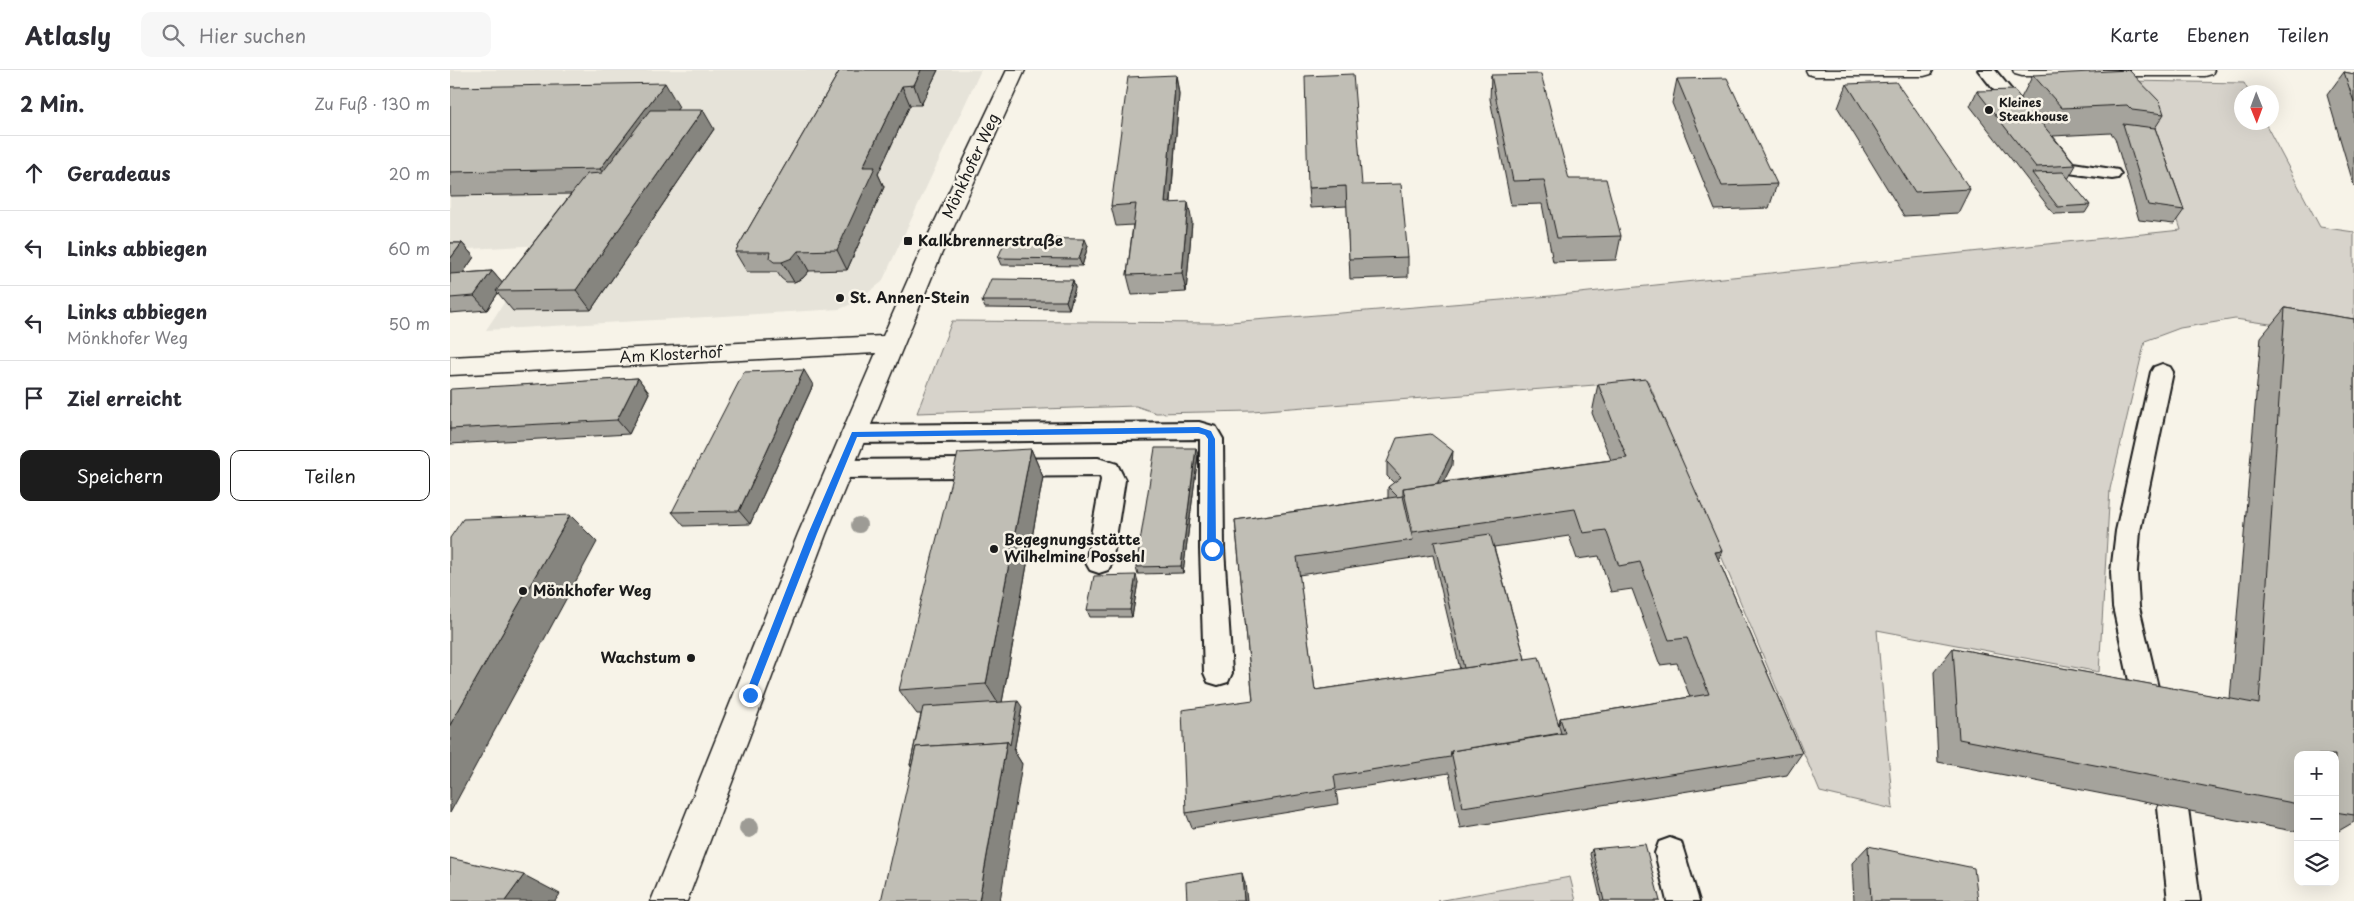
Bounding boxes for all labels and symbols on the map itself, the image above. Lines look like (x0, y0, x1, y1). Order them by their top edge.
north arrow (2234, 85, 2279, 130)
place label: Kleines Steakhouse (1999, 93, 2069, 125)
marker: Kleines Steakhouse (1983, 104, 1995, 116)
street label: Mönkhofer Weg (935, 109, 1004, 222)
place label: Kalkbrennerstraße (918, 228, 1063, 251)
marker: Kalkbrennerstraße (902, 235, 914, 247)
place label: St. Annen-Stein (850, 285, 970, 308)
marker: St. Annen-Stein (834, 292, 846, 304)
street label: Am Klosterhof (619, 339, 724, 368)
place label: Begegnungsstätte Wilhelmine Possehl (1004, 527, 1145, 567)
route start (1201, 538, 1224, 561)
marker: Begegnungsstätte Wilhelmine Possehl (988, 543, 1000, 555)
place label: Mönkhofer Weg (533, 578, 651, 601)
marker: Mönkhofer Weg (517, 585, 529, 597)
place label: Wachstum (601, 645, 681, 668)
marker: Wachstum (685, 652, 697, 664)
route end (739, 684, 762, 707)

